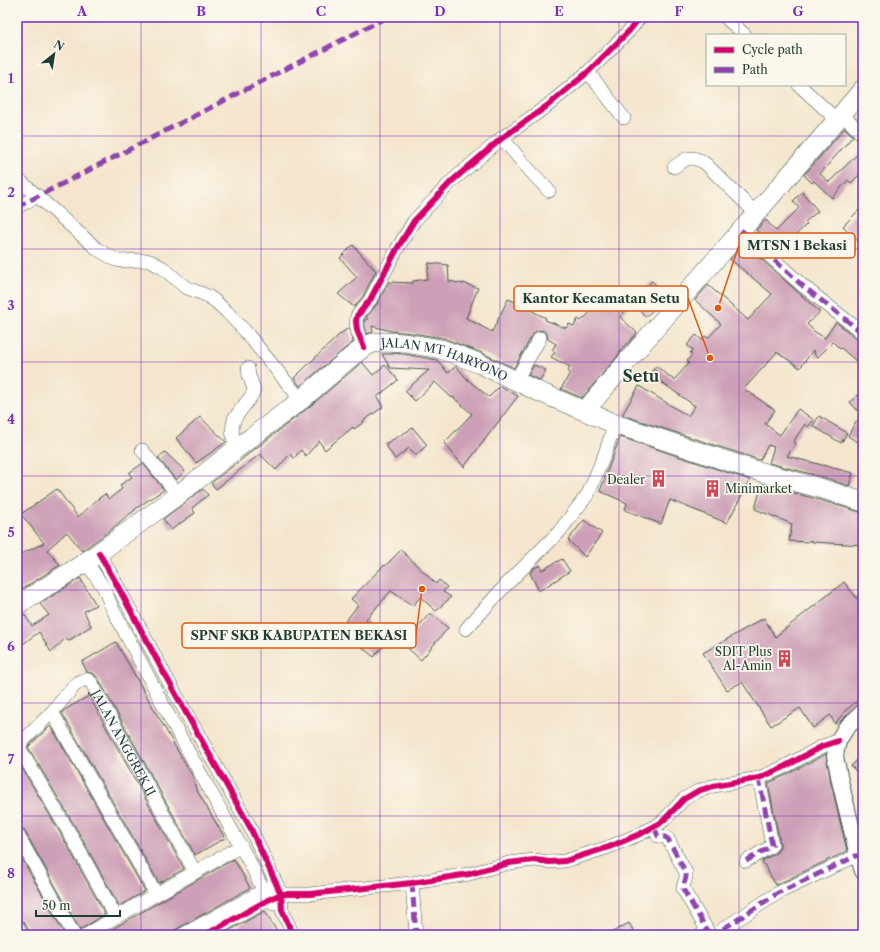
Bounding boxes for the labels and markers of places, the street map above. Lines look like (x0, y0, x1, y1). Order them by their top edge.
callout: MTSN 1 Bekasi (739, 233, 855, 258)
callout: Kantor Kecamatan Setu (514, 286, 688, 311)
building icon: Dealer (648, 469, 668, 489)
place label: Dealer (607, 472, 645, 487)
building icon: Minimarket (702, 478, 722, 498)
place label: Minimarket (725, 481, 793, 496)
callout: SPNF SKB KABUPATEN BEKASI (182, 623, 416, 648)
place label: SDIT Plus Al-Amin (715, 644, 772, 673)
building icon: SDIT Plus Al-Amin (775, 648, 795, 668)

